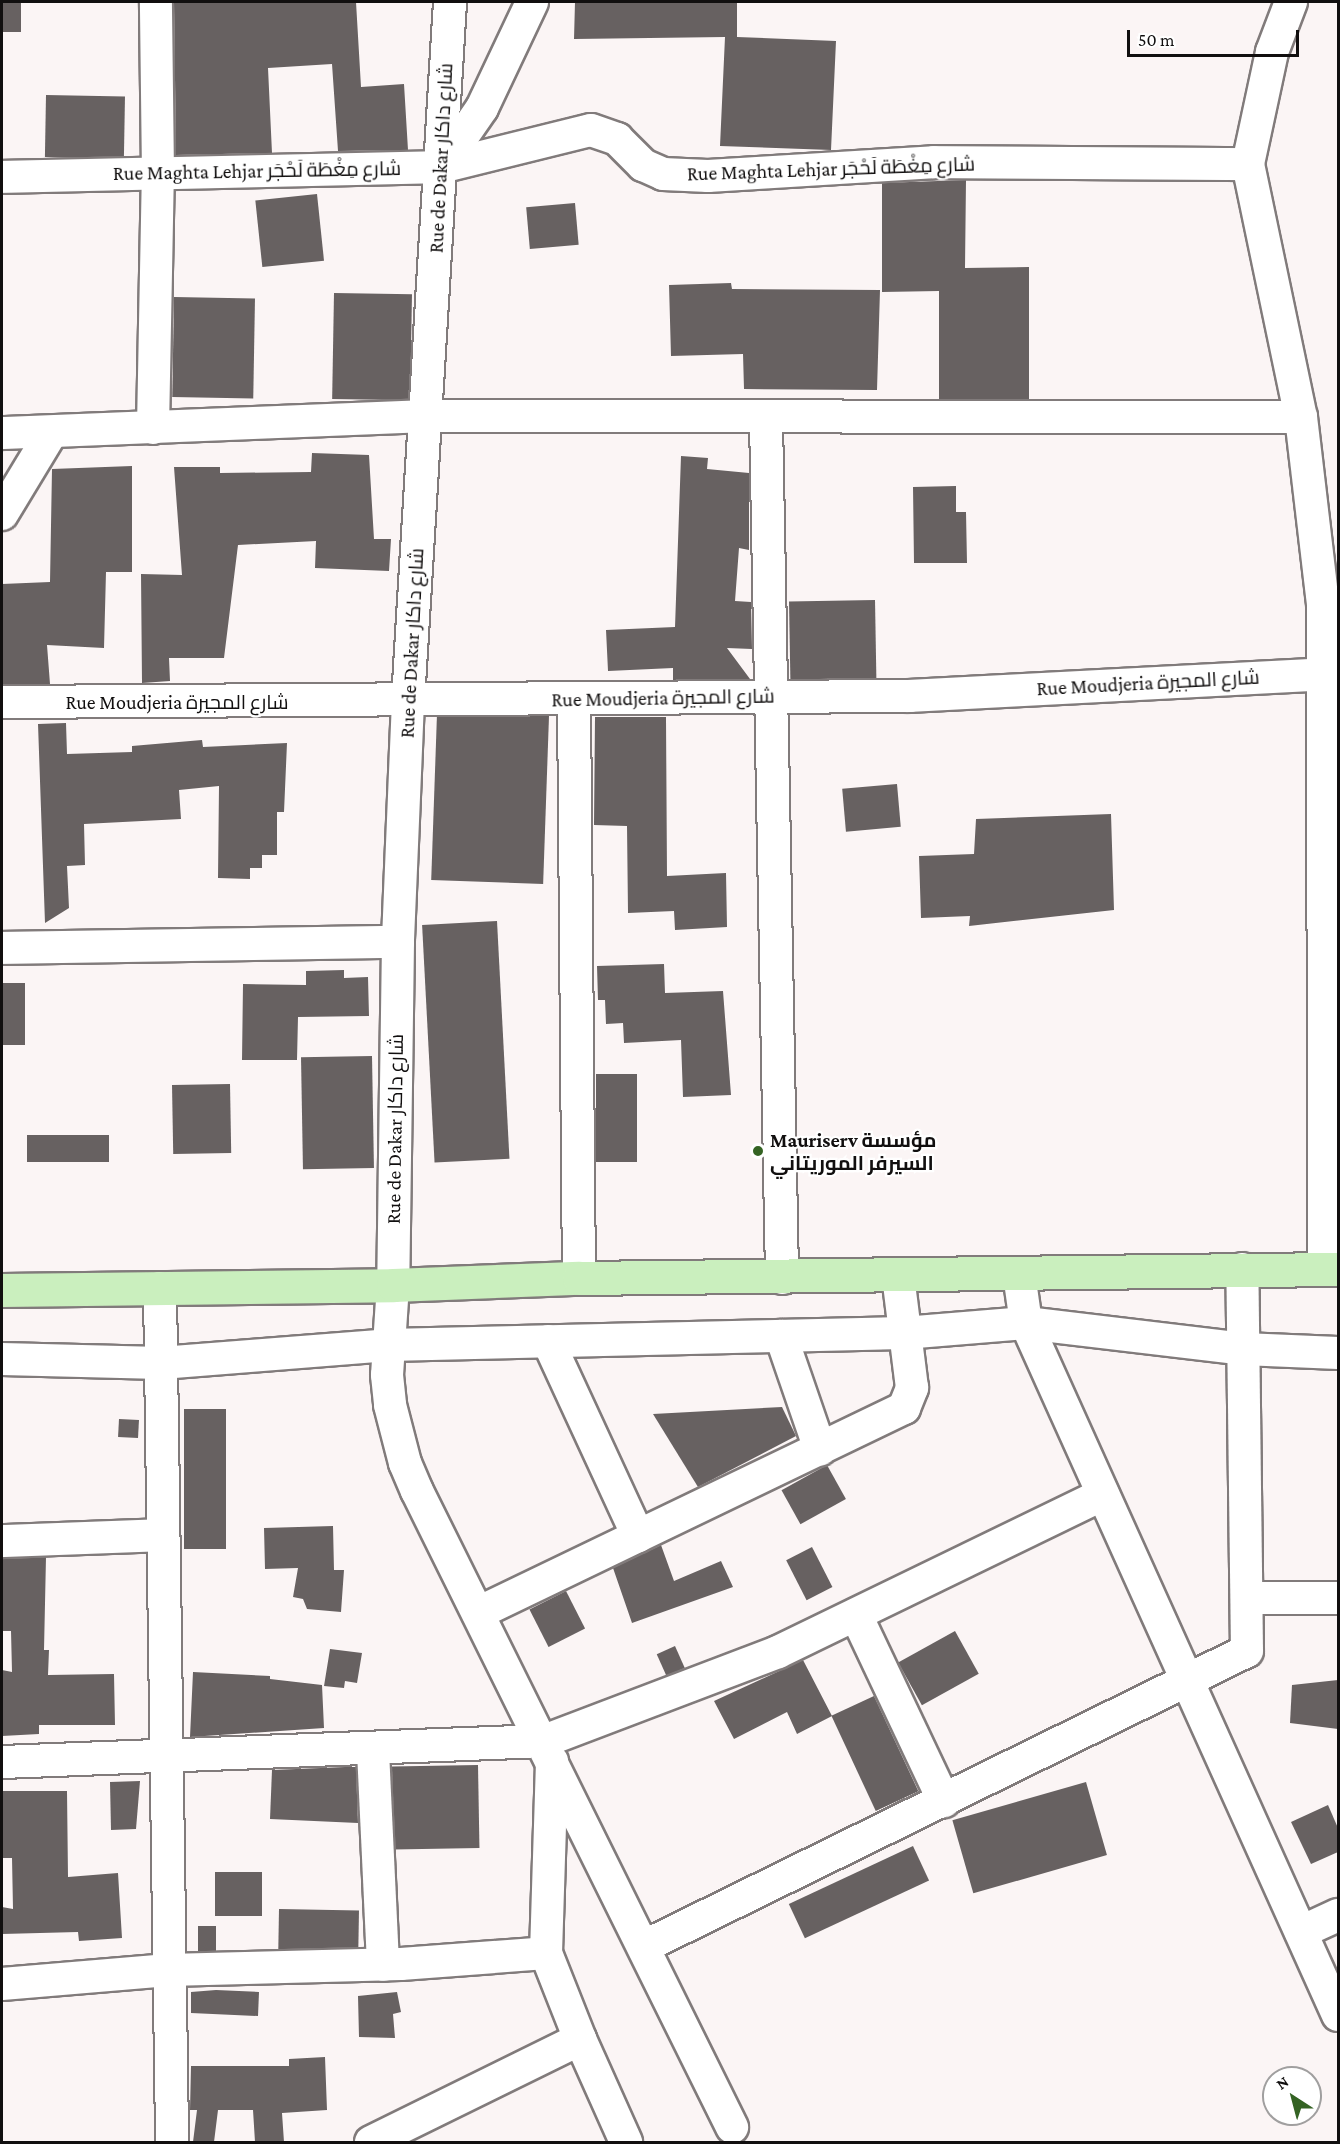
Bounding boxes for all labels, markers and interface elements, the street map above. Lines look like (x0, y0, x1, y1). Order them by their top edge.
scale bar (1130, 18, 1302, 56)
text: 50 m (1138, 30, 1175, 50)
street label: Rue de Dakar شارع داكار (424, 62, 458, 254)
street label: Rue Maghta Lehjar شارع مِغْطَة لَحْجَر (687, 152, 975, 186)
street label: Rue Maghta Lehjar شارع مِغْطَة لَحْجَر (113, 156, 401, 186)
street label: Rue de Dakar شارع داكار (395, 547, 429, 739)
street label: Rue Moudjeria شارع المجيرة (1036, 665, 1260, 701)
street label: Rue Moudjeria شارع المجيرة (551, 684, 775, 712)
street label: Rue Moudjeria شارع المجيرة (65, 690, 289, 714)
street label: Rue de Dakar شارع داكار (381, 1034, 409, 1224)
place label: Mauriserv مؤسسة السيرفر الموريتاني (770, 1128, 937, 1175)
marker: Mauriserv مؤسسة السيرفر الموريتاني (751, 1144, 765, 1158)
north arrow (1262, 2066, 1322, 2126)
text: N (1273, 2073, 1292, 2093)

